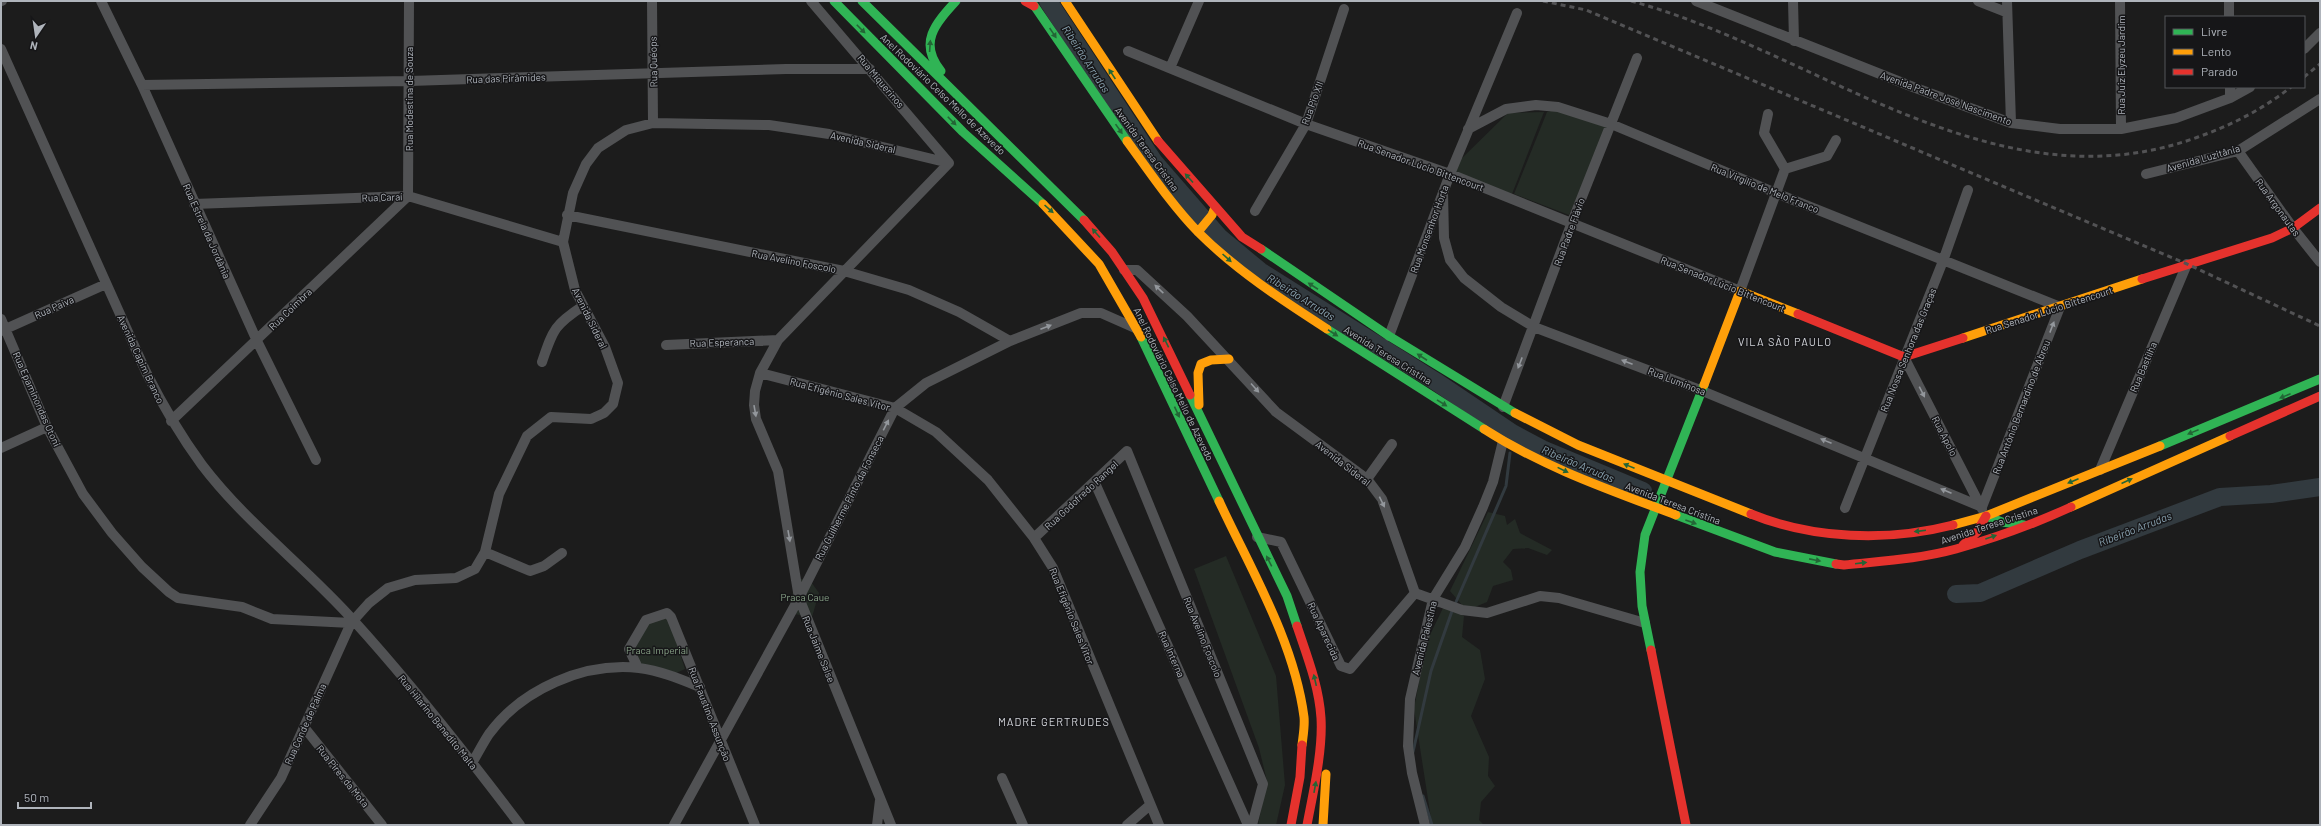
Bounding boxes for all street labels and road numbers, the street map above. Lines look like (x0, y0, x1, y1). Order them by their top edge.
street label: Rua Juiz Elyzeu Jardim (2115, 15, 2127, 115)
street label: Anel Rodoviário Celso Mello de Azevedo (878, 31, 1008, 157)
street label: Rua Quéops (647, 36, 659, 88)
street label: Rua Modestina de Souza (403, 47, 415, 151)
street label: Rua Miquerinos (855, 52, 907, 110)
street label: Avenida Padre José Nascimento (1879, 69, 2013, 127)
street label: Rua das Pirâmides (466, 71, 546, 85)
street label: Rua Pio XII (1299, 80, 1325, 126)
street label: Avenida Teresa Cristina (1112, 105, 1182, 193)
street label: Avenida Sideral (829, 129, 897, 155)
street label: Rua Senador Lúcio Bittencourt (1356, 137, 1486, 194)
street label: Avenida Luzitânia (2165, 142, 2241, 174)
street label: Rua Virgílio de Melo Franco (1709, 161, 1821, 215)
street label: Rua Argonautas (2253, 176, 2303, 238)
street label: Rua Estrela da Jordânia (181, 182, 233, 280)
street label: Rua Monsenhor Horta (1407, 183, 1451, 275)
street label: Rua Caraí (362, 190, 402, 204)
street label: Rua Padre Flávio (1551, 196, 1587, 268)
street label: Rua Avelino Foscolo (751, 247, 837, 275)
street label: Rua Senador Lúcio Bittencourt (1659, 254, 1787, 315)
street label: Rua Senador Lúcio Bittencourt (1984, 284, 2114, 336)
street label: Rua Coimbra (266, 286, 314, 332)
street label: Avenida Sideral (570, 286, 610, 350)
street label: Rua Nossa Senhora das Graças (1878, 286, 1939, 414)
street label: Rua Paiva (32, 293, 76, 321)
street label: Anel Rodoviário Celso Mello de Azevedo (1132, 305, 1216, 463)
street label: Avenida Capim Branco (115, 313, 167, 405)
street label: Avenida Teresa Cristina (1342, 323, 1434, 387)
street label: Rua Esperanca (690, 335, 754, 349)
street label: Rua Antônio Bernardino de Abreu (1990, 338, 2052, 476)
street label: Rua Bastilha (2127, 340, 2159, 394)
street label: Rua Epaminondas Otoni (11, 350, 63, 448)
street label: Rua Luminosa (1646, 364, 1708, 398)
street label: Rua Efigênio Sales Vitor (789, 375, 892, 413)
street label: Rua Apolo (1930, 414, 1960, 458)
street label: Rua Guilherme Pinto da Fonseca (812, 433, 886, 563)
street label: Avenida Sideral (1313, 438, 1373, 488)
street label: Rua Godofredo Rangel (1042, 458, 1120, 532)
street label: Avenida Teresa Cristina (1624, 479, 1722, 527)
street label: Avenida Teresa Cristina (1939, 504, 2039, 546)
street label: Rua Efigênio Sales Vitor (1047, 566, 1097, 666)
street label: Rua Avelino Foscolo (1181, 595, 1225, 679)
street label: Rua Aparecida (1305, 600, 1343, 662)
street label: Avenida Palestina (1409, 600, 1439, 676)
street label: Rua Jaime Salse (800, 614, 838, 684)
street label: Rua Interna (1156, 629, 1188, 679)
street label: Rua Faustino Assunção (686, 665, 734, 763)
street label: Rua Hilarino Benedito Malta (396, 672, 480, 772)
street label: Rua Conde de Palma (282, 682, 328, 766)
street label: Rua Pires da Mota (314, 742, 372, 810)

